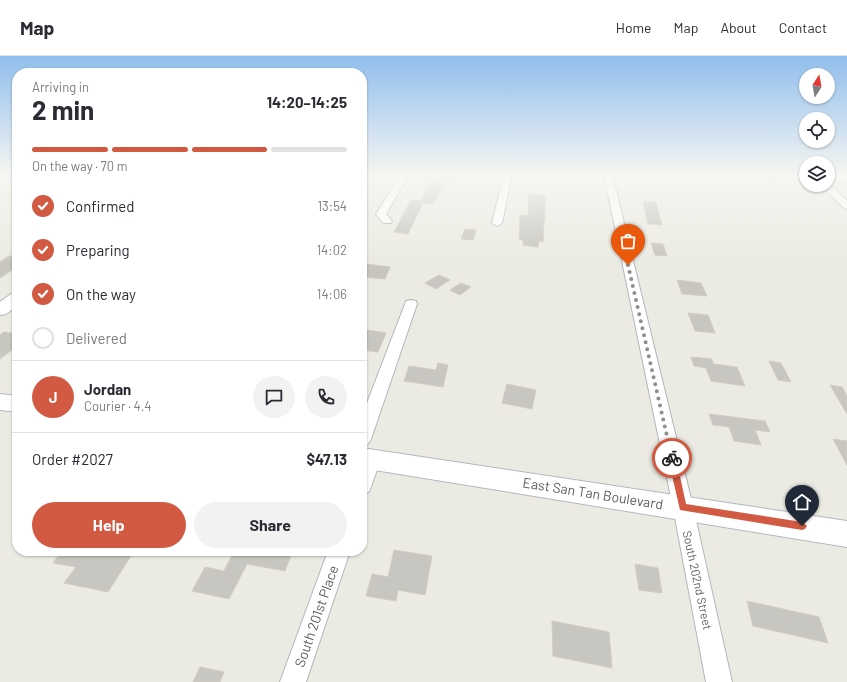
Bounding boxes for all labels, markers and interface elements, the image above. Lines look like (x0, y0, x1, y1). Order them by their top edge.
text: Map (20, 16, 54, 39)
text: Home (616, 19, 652, 36)
text: Map (674, 19, 698, 36)
text: About (720, 19, 757, 36)
text: Contact (779, 19, 827, 36)
north arrow (799, 68, 835, 104)
map controls (799, 68, 835, 192)
text: Arriving in (32, 79, 89, 95)
text: 14:20–14:25 (267, 93, 347, 111)
text: 2 min (32, 94, 94, 125)
button: locate (799, 112, 835, 148)
button: layers (799, 156, 835, 192)
text: On the way · 70 m (32, 158, 127, 174)
icon: check (32, 195, 54, 217)
text: Confirmed (66, 197, 134, 215)
text: 13:54 (318, 198, 347, 214)
pin (611, 224, 645, 265)
icon: bag (617, 230, 639, 252)
icon: check (32, 239, 54, 261)
text: Preparing (66, 241, 130, 259)
text: 14:02 (317, 242, 347, 258)
icon: check (32, 283, 54, 305)
text: On the way (66, 285, 136, 303)
text: 14:06 (317, 286, 347, 302)
text: Delivered (66, 329, 127, 347)
button: chat (253, 376, 295, 418)
button: phone (305, 376, 347, 418)
text: Jordan (84, 380, 131, 398)
text: J (49, 388, 57, 406)
text: Courier · 4.4 (84, 398, 152, 414)
courier (652, 438, 692, 478)
icon: bike (661, 447, 683, 469)
text: Order #2027 (32, 450, 113, 468)
text: $47.13 (307, 450, 347, 468)
street label: East San Tan Boulevard (522, 474, 664, 512)
pin (785, 485, 819, 526)
icon: home (791, 491, 813, 513)
button: Help (32, 502, 186, 548)
button: Share (194, 502, 347, 548)
street label: South 202nd Street (681, 529, 715, 631)
street label: South 201st Place (291, 563, 341, 669)

